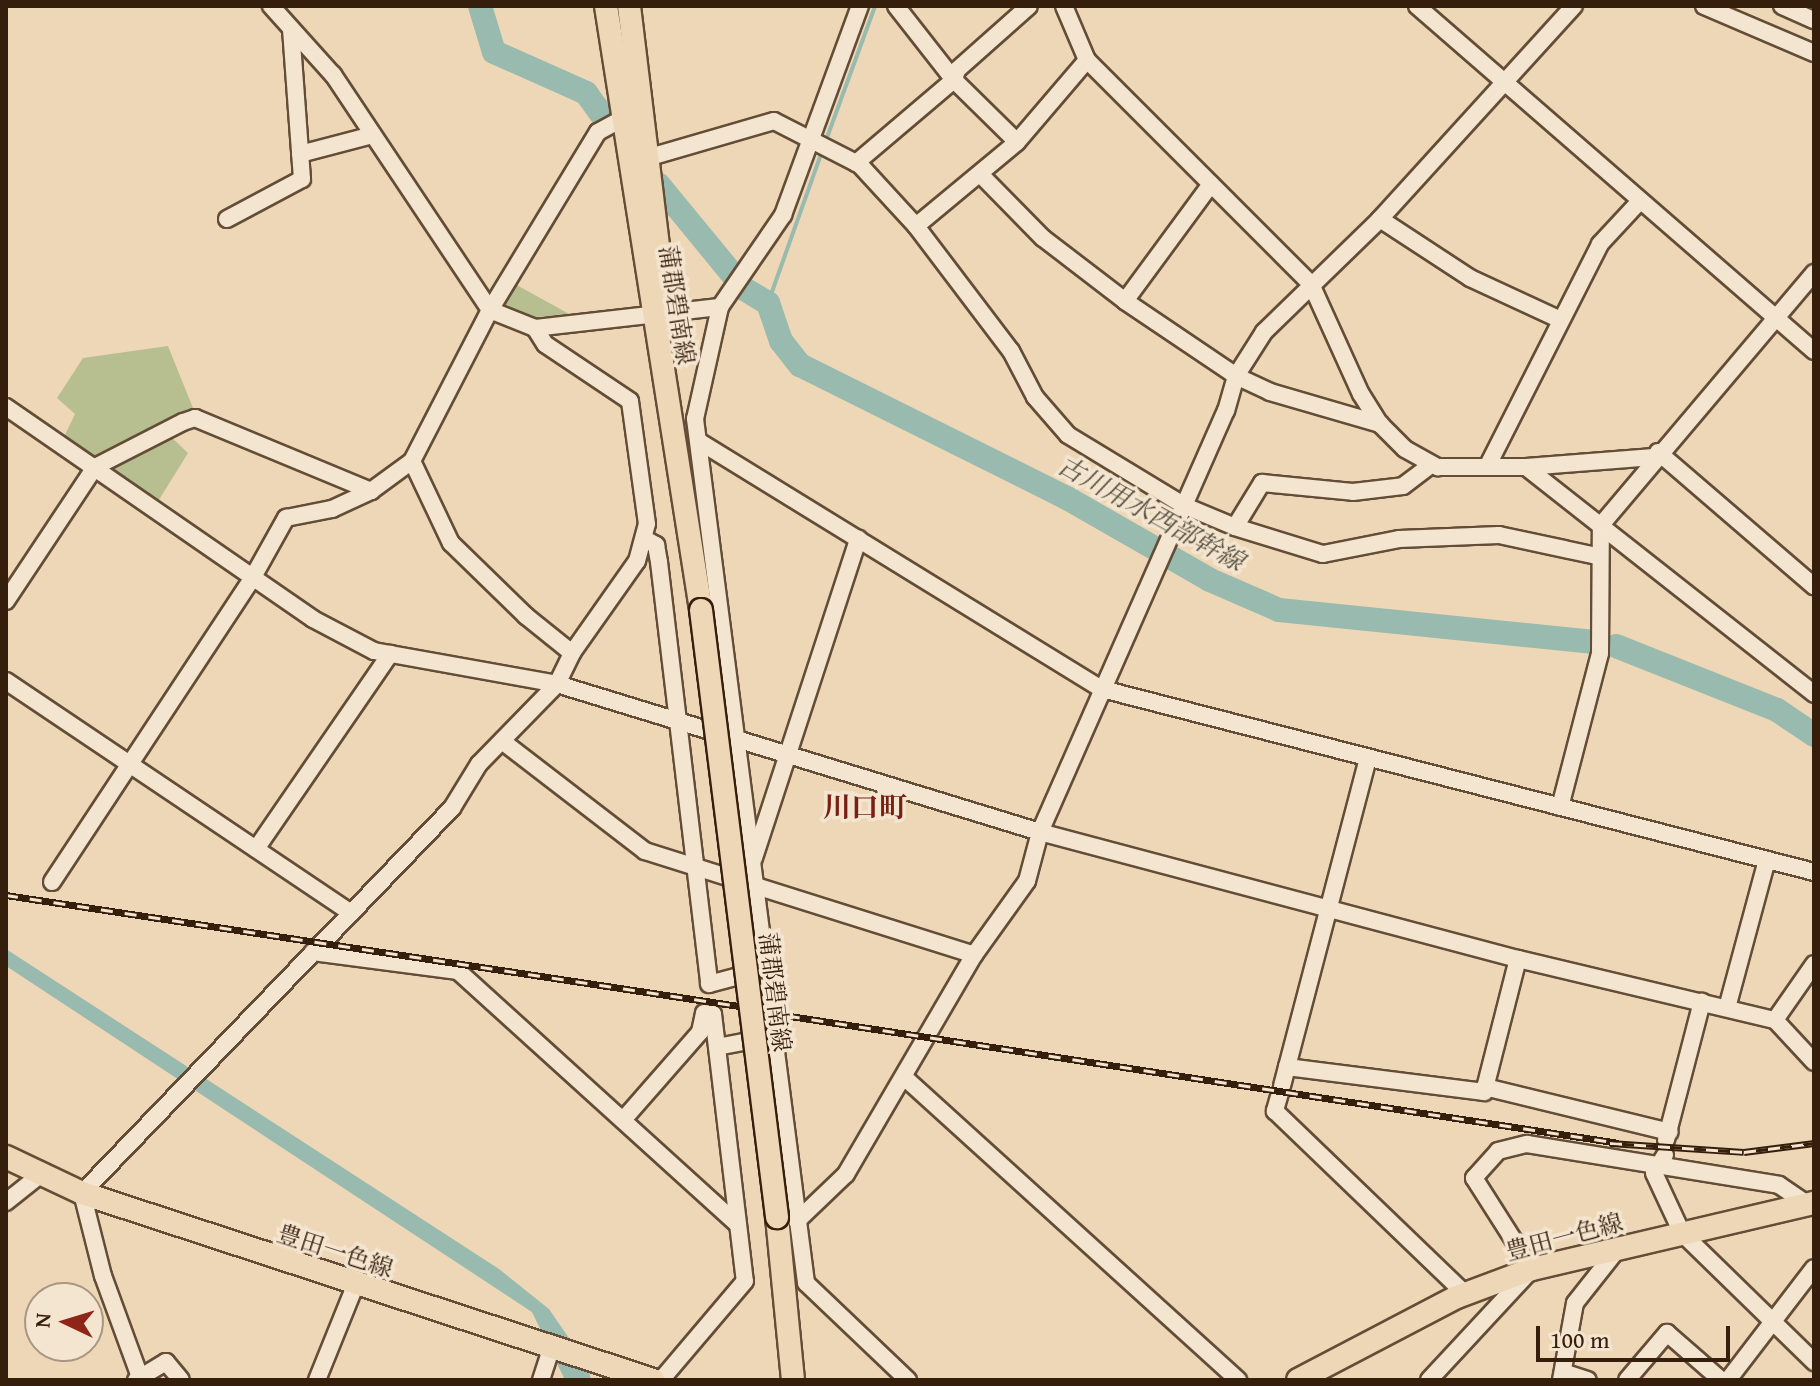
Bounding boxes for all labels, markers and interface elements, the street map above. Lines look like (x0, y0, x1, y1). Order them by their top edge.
street label: 蒲郡碧南線 (653, 243, 701, 367)
water label: 古川用水西部幹線 (1052, 449, 1250, 577)
district label: 川口町 (823, 790, 907, 824)
street label: 蒲郡碧南線 (753, 931, 797, 1053)
street label: 豊田一色線 (1502, 1208, 1626, 1266)
street label: 豊田一色線 (273, 1219, 397, 1283)
north arrow (24, 1282, 104, 1362)
scale bar (1540, 1310, 1734, 1360)
text: N (26, 1312, 59, 1329)
text: 100 m (1550, 1322, 1610, 1357)

